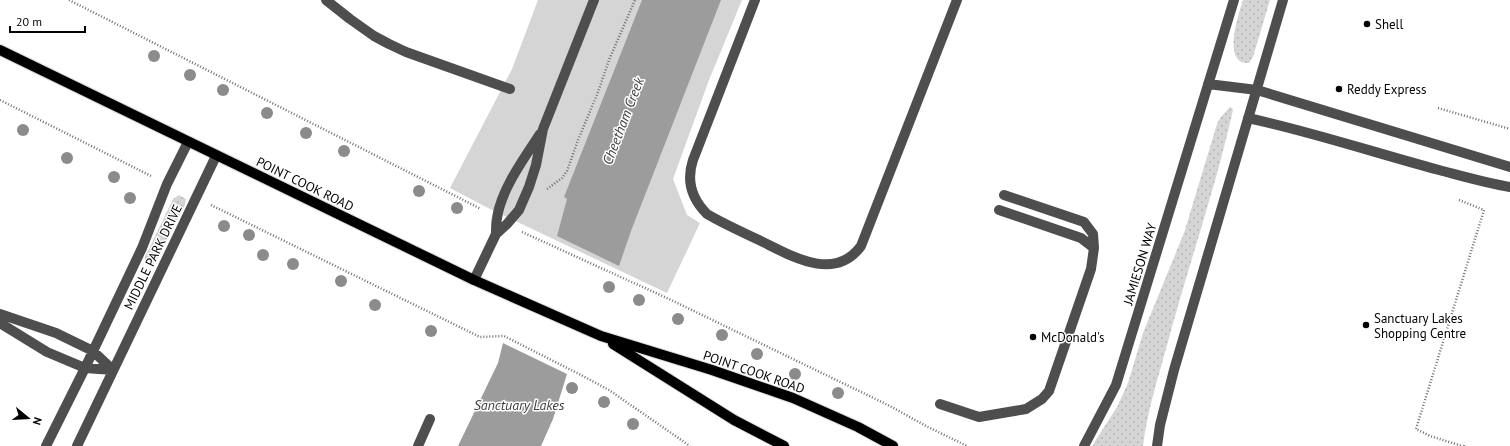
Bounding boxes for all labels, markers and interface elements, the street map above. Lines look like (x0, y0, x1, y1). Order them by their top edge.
scale bar (10, 8, 85, 34)
text: 20 m (16, 14, 42, 29)
place label: Shell (1375, 16, 1403, 33)
marker: Shell (1362, 19, 1372, 29)
water label: Cheetham Creek (598, 74, 648, 167)
place label: Reddy Express (1347, 81, 1426, 98)
marker: Reddy Express (1334, 84, 1344, 94)
street label: POINT COOK ROAD (253, 153, 357, 215)
street label: MIDDLE PARK DRIVE (120, 201, 186, 313)
street label: JAMIESON WAY (1119, 220, 1161, 308)
place label: Sanctuary Lakes Shopping Centre (1374, 310, 1466, 342)
marker: Sanctuary Lakes Shopping Centre (1361, 320, 1371, 330)
place label: McDonald's (1041, 329, 1104, 346)
marker: McDonald's (1028, 332, 1038, 342)
street label: POINT COOK ROAD (701, 347, 807, 397)
water label: Sanctuary Lakes (474, 396, 565, 414)
north arrow (8, 398, 48, 438)
text: N (30, 415, 45, 427)

